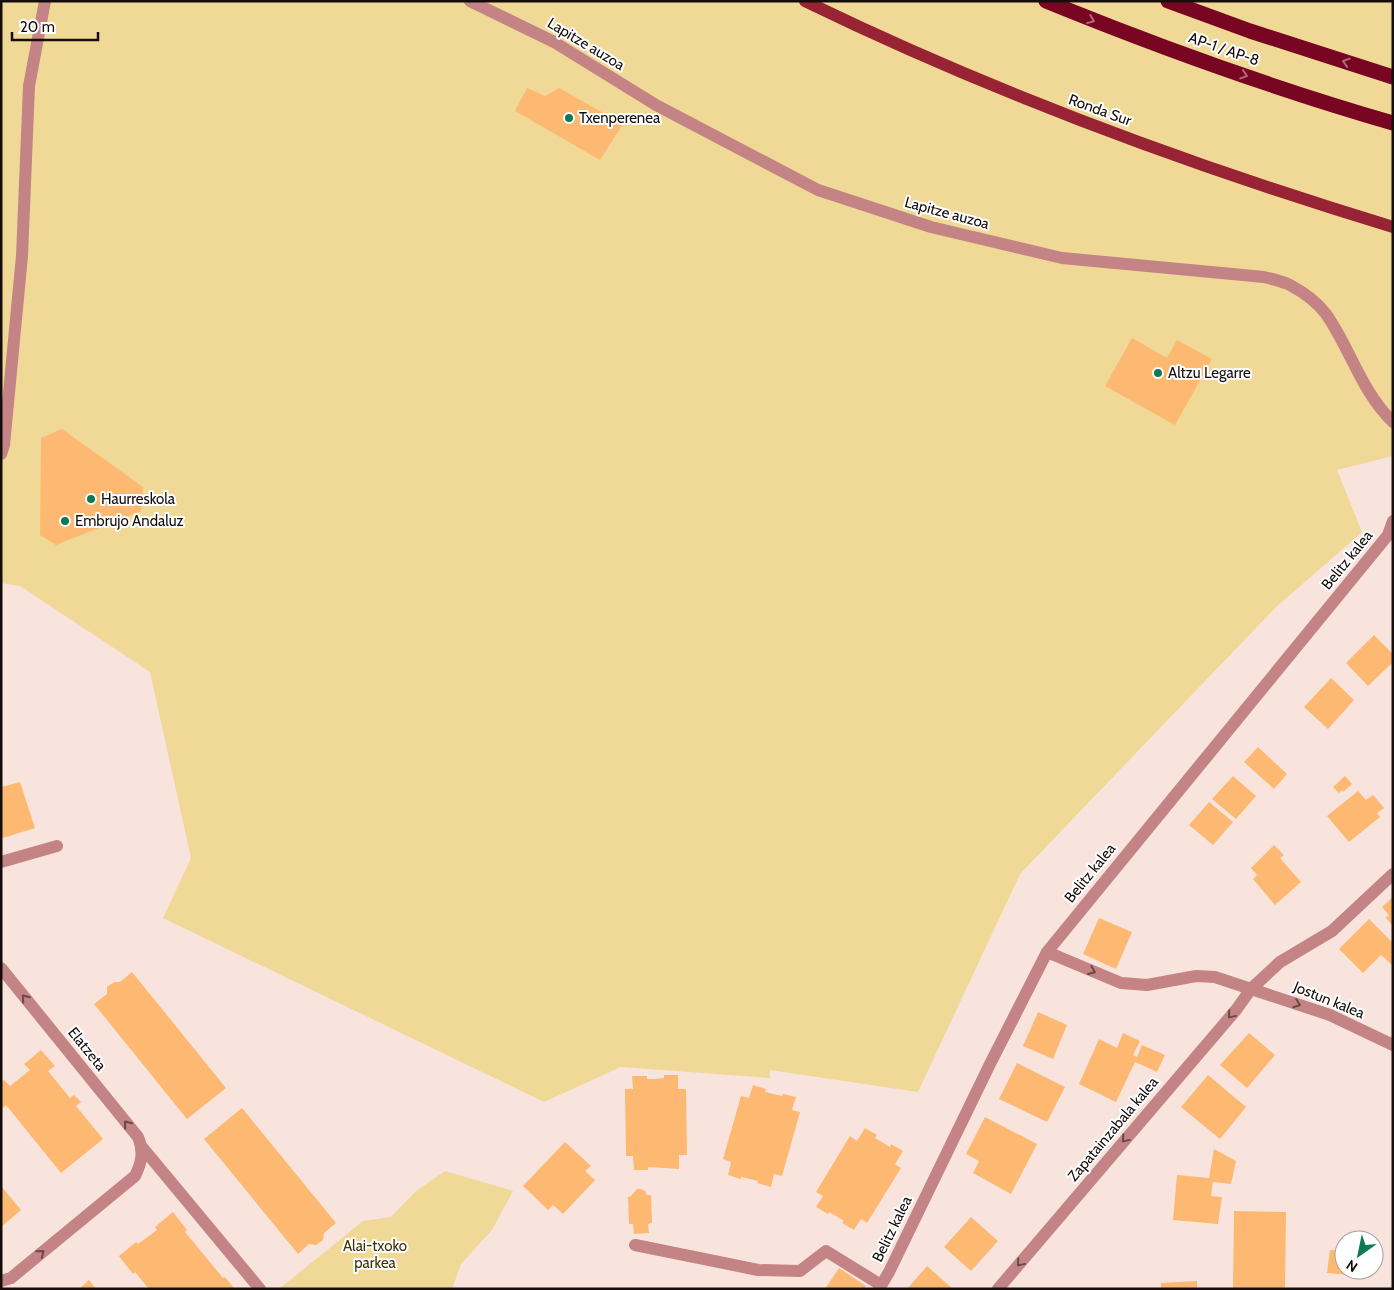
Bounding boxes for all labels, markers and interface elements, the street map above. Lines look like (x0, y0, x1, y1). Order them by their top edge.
scale bar (12, 10, 99, 42)
one-way arrow (1086, 13, 1095, 24)
street label: Lapitze auzoa (544, 14, 628, 74)
text: 20 m (20, 18, 55, 36)
street label: AP-1 / AP-8 (1186, 28, 1262, 70)
one-way arrow (1343, 58, 1351, 68)
one-way arrow (1239, 69, 1247, 79)
street label: Ronda Sur (1066, 90, 1134, 130)
place label: Txenperenea (579, 109, 661, 127)
marker: Txenperenea (563, 112, 575, 124)
street label: Lapitze auzoa (903, 193, 992, 233)
place label: Altzu Legarre (1168, 364, 1251, 382)
marker: Altzu Legarre (1152, 367, 1164, 379)
place label: Haurreskola (101, 490, 176, 508)
marker: Haurreskola (85, 493, 97, 505)
place label: Embrujo Andaluz (75, 512, 184, 530)
marker: Embrujo Andaluz (59, 515, 71, 527)
street label: Belitz kalea (1318, 526, 1377, 593)
street label: Belitz kalea (1061, 839, 1120, 906)
one-way arrow (1087, 964, 1096, 975)
street label: Jostun kalea (1290, 977, 1368, 1023)
one-way arrow (22, 995, 30, 1004)
one-way arrow (1292, 998, 1301, 1008)
one-way arrow (1227, 1010, 1236, 1019)
street label: Elatzeta (64, 1024, 110, 1075)
street label: Zapatainzabala kalea (1064, 1073, 1162, 1185)
one-way arrow (125, 1121, 133, 1130)
one-way arrow (1123, 1133, 1131, 1142)
street label: Belitz kalea (868, 1192, 916, 1265)
north arrow (1334, 1230, 1384, 1280)
park label: Alai-txoko parkea (343, 1237, 407, 1272)
one-way arrow (35, 1251, 44, 1259)
text: N (1343, 1256, 1361, 1276)
one-way arrow (1017, 1257, 1026, 1266)

